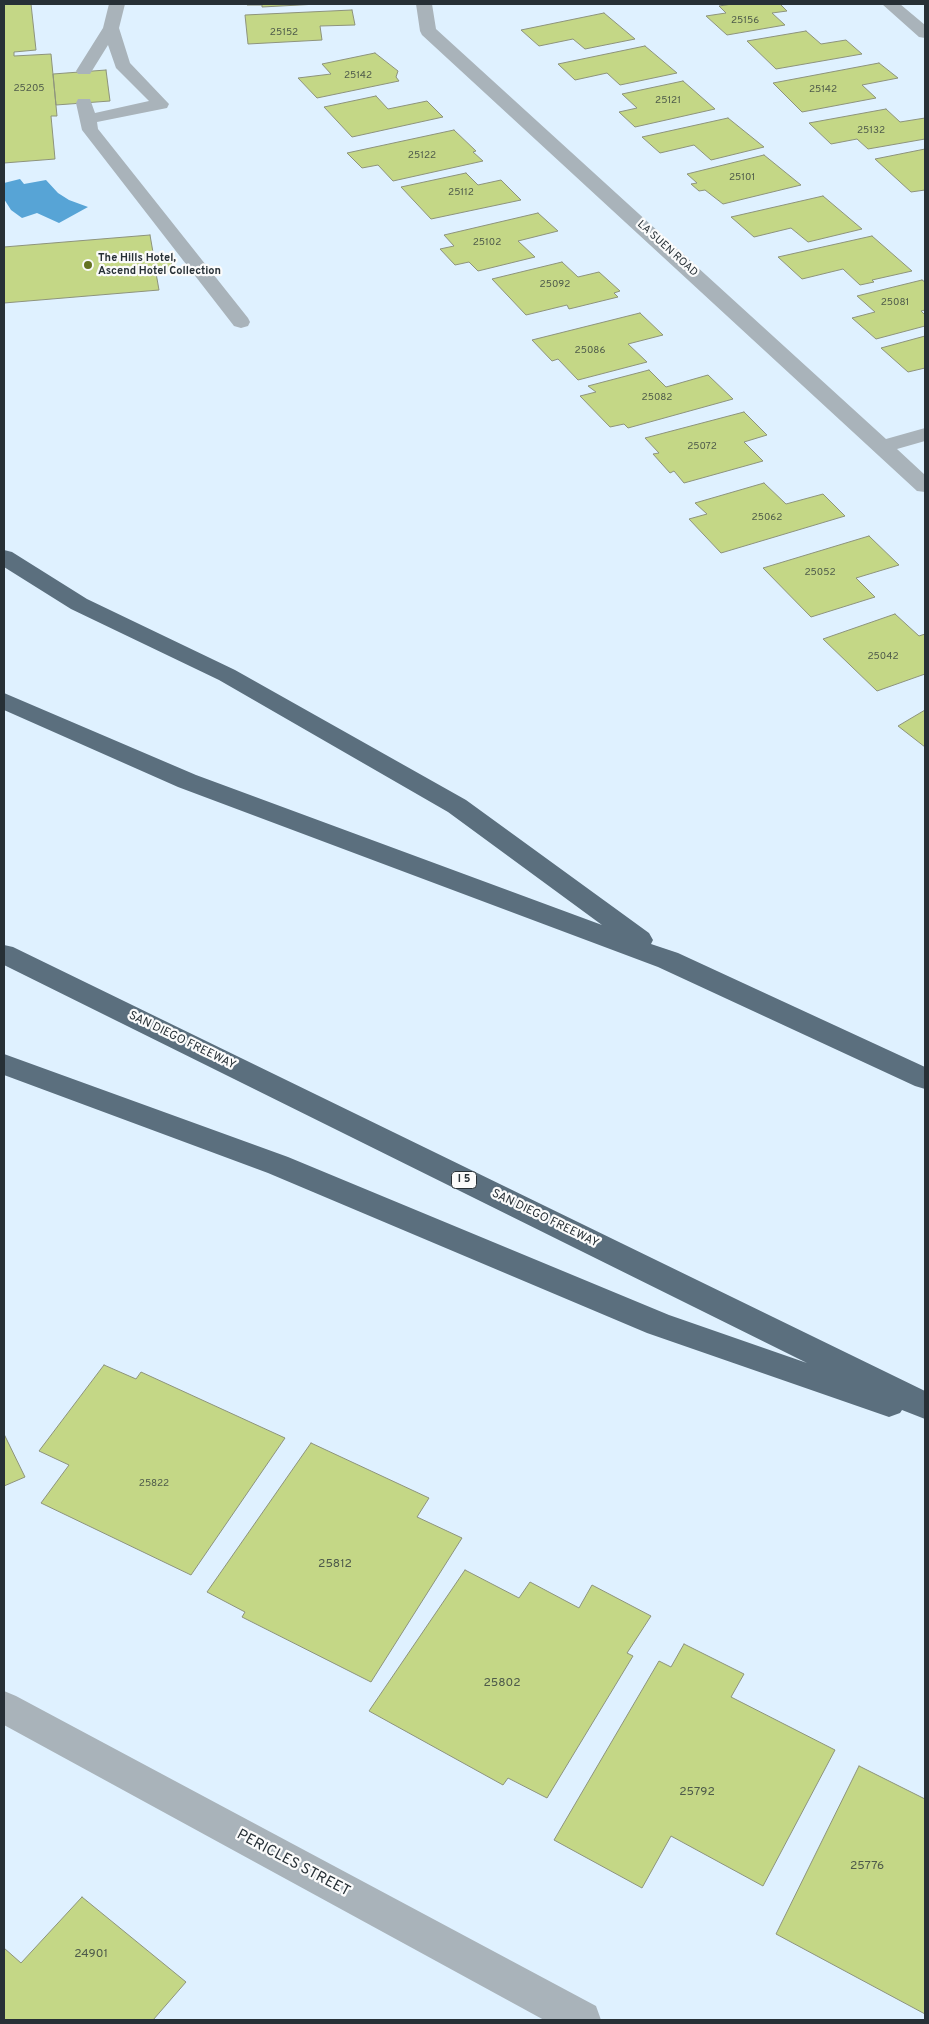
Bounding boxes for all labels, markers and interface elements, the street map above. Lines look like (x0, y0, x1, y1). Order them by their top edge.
house number: 25156 (731, 15, 759, 27)
house number: 25152 (270, 27, 298, 39)
house number: 25142 (344, 70, 372, 82)
house number: 25205 (13, 83, 45, 95)
house number: 25142 (809, 84, 837, 96)
house number: 25121 (655, 95, 681, 107)
house number: 25132 (857, 125, 885, 137)
house number: 25122 (408, 150, 436, 162)
house number: 25101 (729, 172, 755, 184)
house number: 25112 (448, 187, 474, 199)
street label: LA SUEN ROAD (634, 218, 700, 280)
house number: 25102 (473, 237, 501, 249)
place label: The Hills Hotel, Ascend Hotel Collection (98, 252, 221, 278)
marker: The Hills Hotel, Ascend Hotel Collection (82, 259, 94, 271)
house number: 25092 (540, 279, 570, 291)
house number: 25081 (881, 297, 909, 309)
house number: 25086 (575, 345, 605, 357)
house number: 25082 (642, 392, 672, 404)
house number: 25072 (687, 441, 717, 453)
house number: 25062 (752, 512, 782, 524)
house number: 25052 (804, 567, 836, 579)
house number: 25042 (867, 651, 899, 663)
street label: SAN DIEGO FREEWAY (126, 1009, 238, 1073)
road number: I 5 (452, 1172, 476, 1188)
street label: SAN DIEGO FREEWAY (489, 1187, 601, 1251)
house number: 25822 (139, 1478, 169, 1490)
house number: 25812 (318, 1558, 352, 1572)
house number: 25802 (483, 1677, 521, 1691)
house number: 25792 (679, 1786, 715, 1800)
street label: PERICLES STREET (233, 1827, 353, 1901)
house number: 25776 (850, 1860, 884, 1874)
house number: 24901 (74, 1948, 108, 1962)

